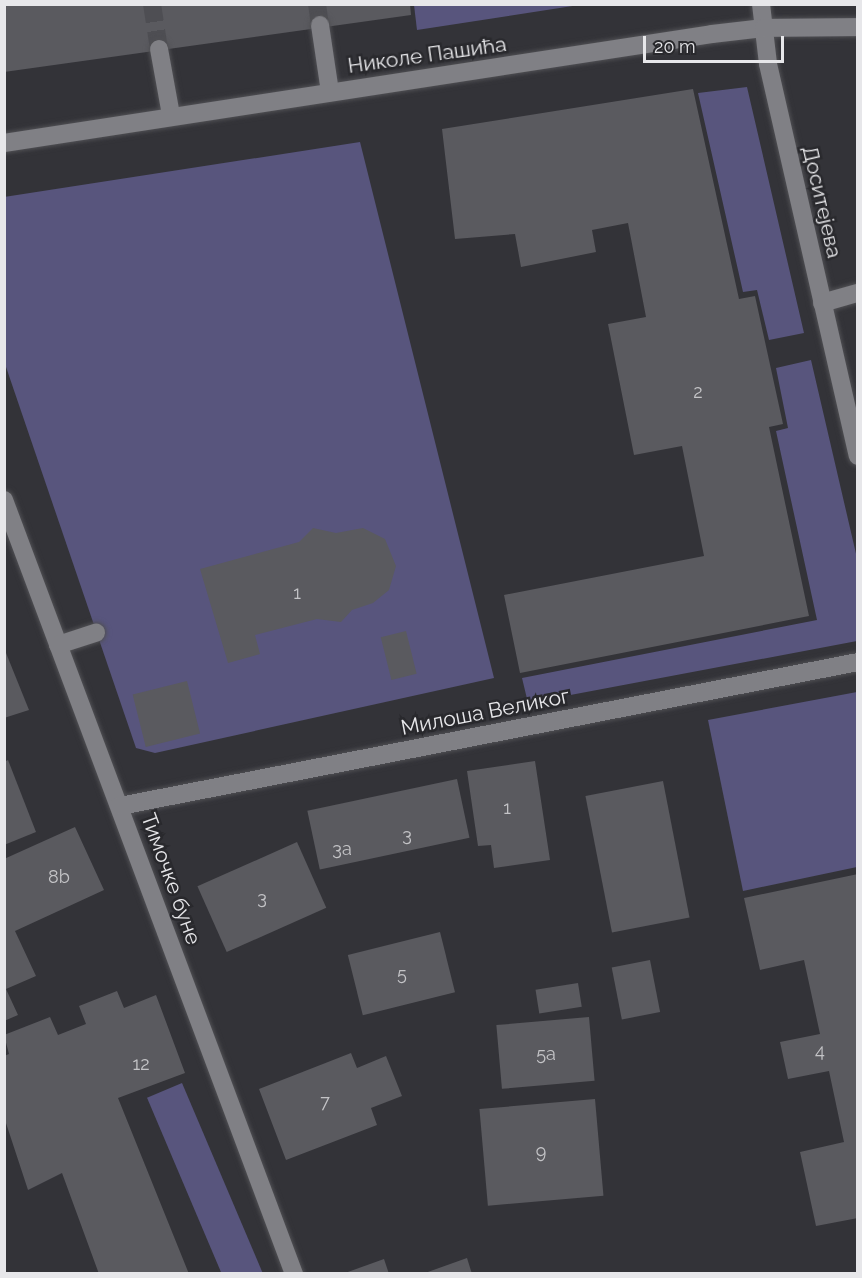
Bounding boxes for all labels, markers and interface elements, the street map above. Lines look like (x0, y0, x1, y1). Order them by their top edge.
scale bar (646, 24, 787, 62)
street label: Николе Пашића (346, 31, 508, 79)
text: 20 m (654, 36, 696, 57)
street label: Доситејева (797, 143, 847, 261)
house number: 2 (693, 381, 703, 403)
house number: 1 (293, 582, 301, 604)
street label: Милоша Великог (399, 683, 571, 741)
house number: 1 (503, 797, 511, 819)
street label: Тимочке буне (136, 810, 206, 948)
house number: 3 (402, 824, 412, 846)
house number: 3a (332, 838, 352, 860)
house number: 8b (48, 866, 70, 888)
house number: 3 (257, 887, 267, 909)
house number: 5 (397, 963, 407, 985)
house number: 4 (815, 1040, 825, 1062)
house number: 5a (536, 1043, 556, 1065)
house number: 12 (132, 1053, 150, 1075)
house number: 7 (320, 1091, 330, 1113)
house number: 9 (536, 1141, 546, 1163)

